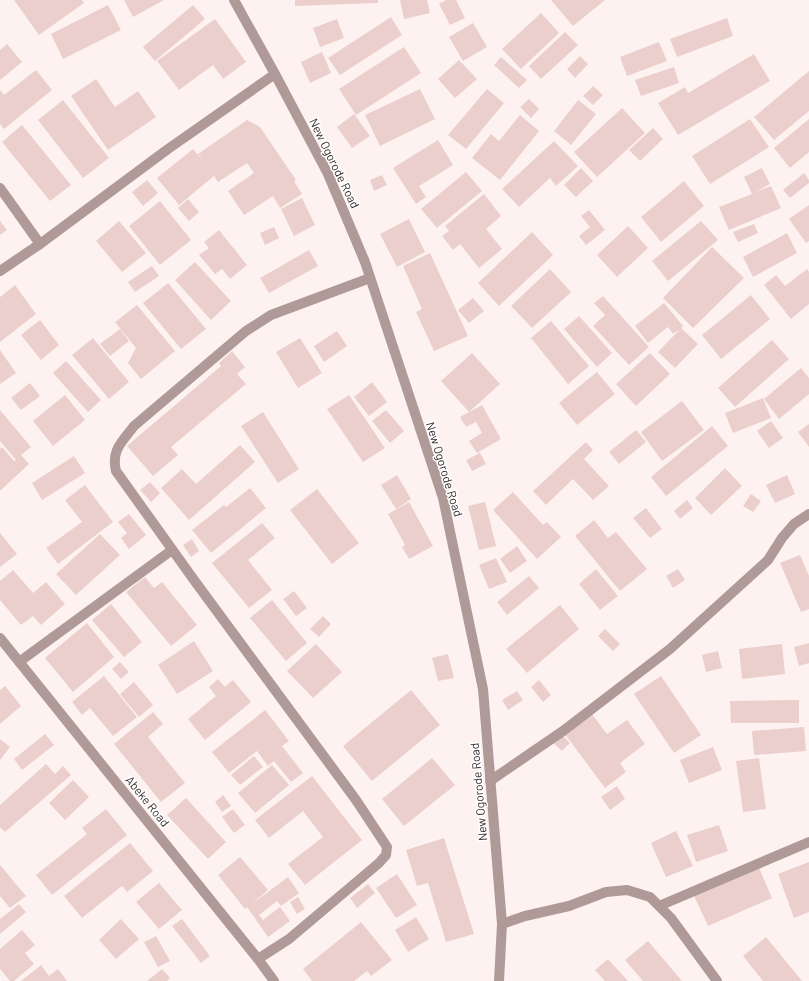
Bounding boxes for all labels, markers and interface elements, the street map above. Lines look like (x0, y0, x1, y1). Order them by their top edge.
street label: New Ogorode Road (307, 116, 363, 210)
street label: New Ogorode Road (424, 420, 466, 518)
street label: New Ogorode Road (467, 742, 489, 842)
street label: Abeke Road (123, 773, 173, 829)

